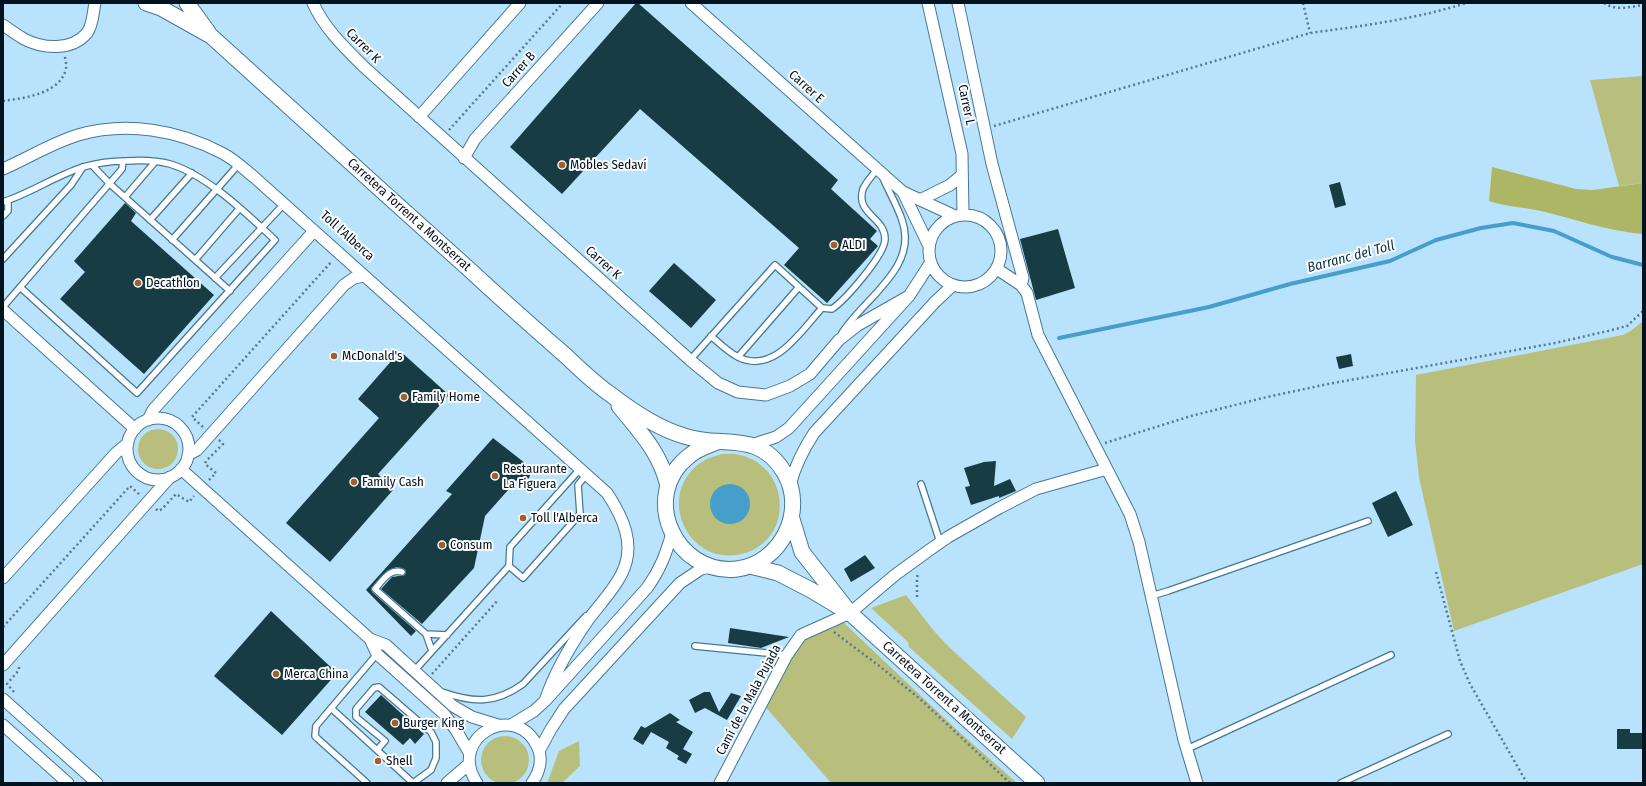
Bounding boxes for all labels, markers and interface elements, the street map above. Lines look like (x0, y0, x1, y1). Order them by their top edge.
street label: Carrer K (342, 25, 384, 67)
street label: Carrer B (499, 49, 539, 91)
street label: Carrer E (785, 67, 827, 107)
street label: Carrer L (954, 83, 978, 127)
street label: Carretera Torrent a Montserrat (344, 155, 474, 275)
place label: Mobles Sedaví (570, 157, 646, 173)
marker: Mobles Sedaví (557, 160, 567, 170)
street label: Toll l'Alberca (317, 208, 377, 264)
place label: ALDI (842, 237, 866, 253)
water label: Barranc del Toll (1306, 237, 1396, 277)
marker: ALDI (829, 240, 839, 250)
street label: Carrer K (582, 243, 624, 283)
place label: Decathlon (146, 275, 200, 291)
marker: Decathlon (133, 278, 143, 288)
place label: McDonald's (342, 348, 403, 364)
marker: McDonald's (329, 351, 339, 361)
place label: Family Home (412, 389, 480, 405)
marker: Family Home (399, 392, 409, 402)
place label: Restaurante La Figuera (503, 461, 567, 492)
marker: Restaurante La Figuera (490, 471, 500, 481)
place label: Family Cash (362, 474, 424, 490)
marker: Family Cash (349, 477, 359, 487)
place label: Toll l'Alberca (531, 510, 598, 526)
marker: Toll l'Alberca (518, 513, 528, 523)
place label: Consum (450, 537, 492, 553)
marker: Consum (437, 540, 447, 550)
street label: Carretera Torrent a Montserrat (879, 638, 1009, 758)
street label: Camí de la Mala Pujada (713, 642, 785, 758)
place label: Merca China (284, 666, 349, 682)
marker: Merca China (271, 669, 281, 679)
place label: Burger King (403, 715, 464, 731)
marker: Burger King (390, 718, 400, 728)
place label: Shell (386, 753, 413, 769)
marker: Shell (373, 756, 383, 766)

